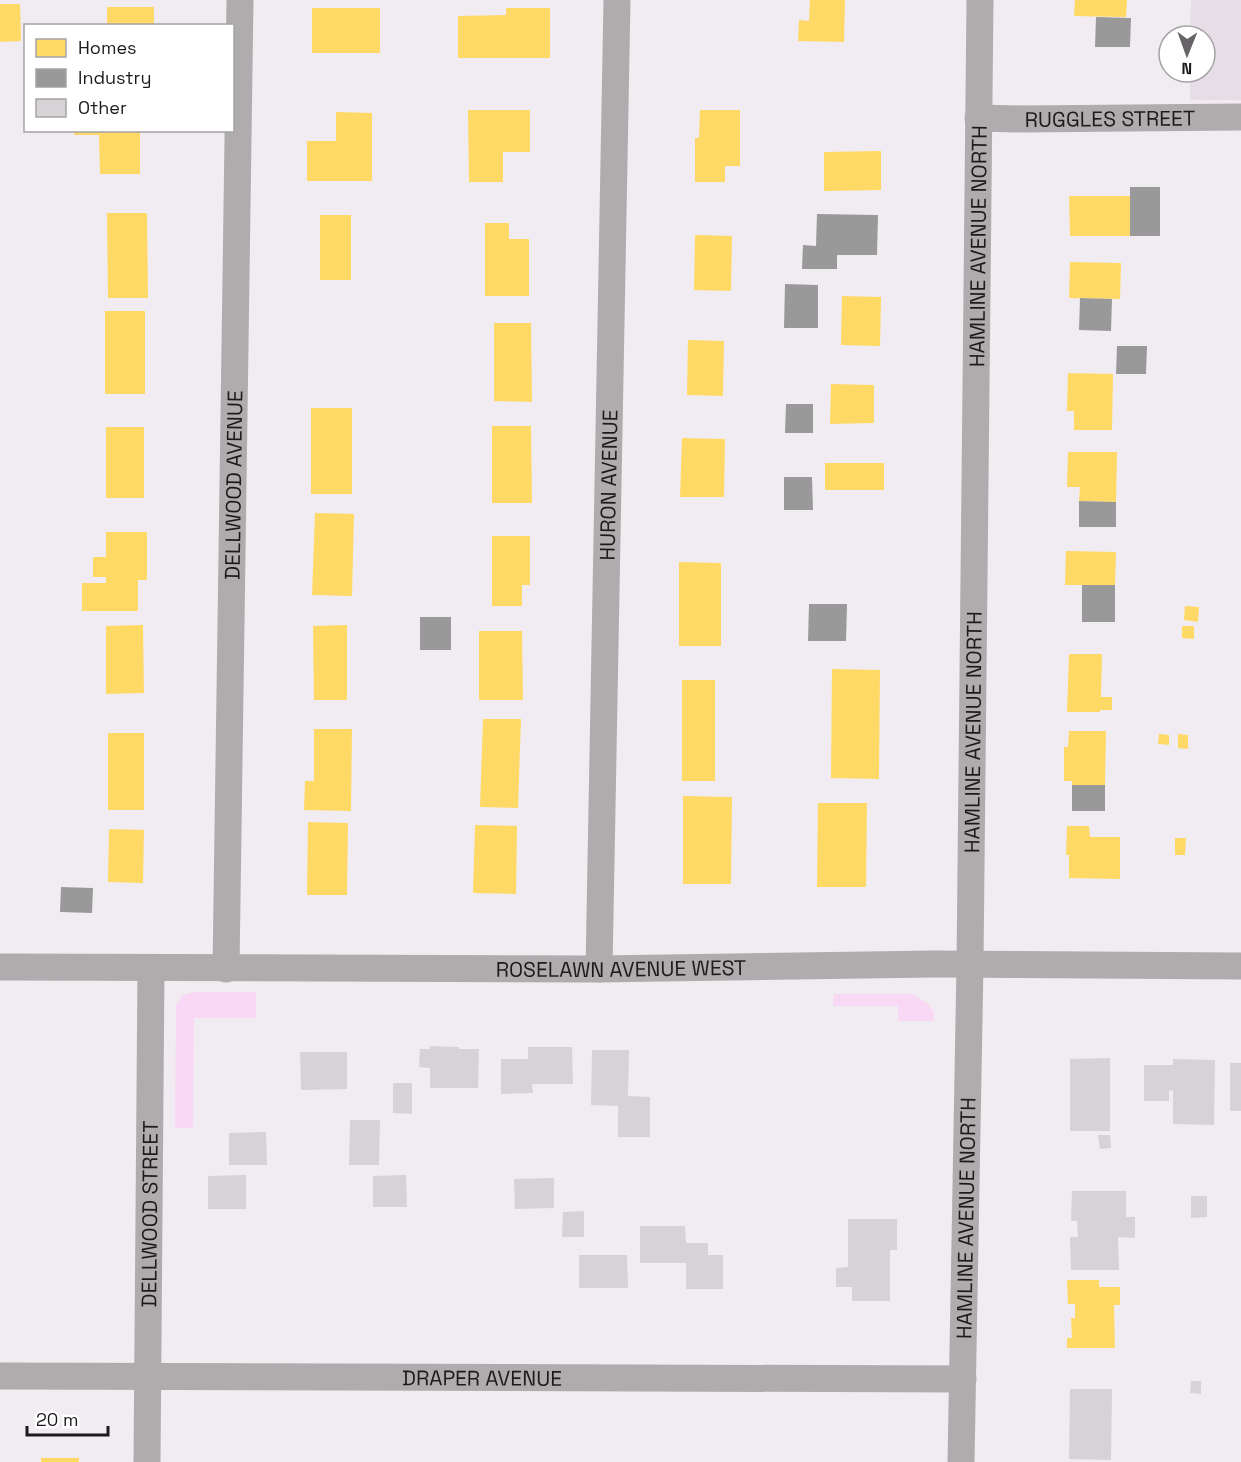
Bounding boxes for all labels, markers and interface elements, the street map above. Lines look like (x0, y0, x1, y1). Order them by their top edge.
legend (24, 24, 234, 132)
north arrow (1157, 24, 1217, 84)
text: Homes (78, 36, 137, 59)
text: N (1181, 58, 1192, 79)
text: Industry (78, 66, 151, 89)
text: Other (78, 96, 127, 119)
street label: RUGGLES STREET (1025, 104, 1195, 132)
street label: HAMLINE AVENUE NORTH (963, 125, 992, 367)
street label: DELLWOOD AVENUE (218, 390, 248, 580)
street label: HURON AVENUE (593, 409, 623, 561)
street label: HAMLINE AVENUE NORTH (958, 611, 987, 853)
street label: ROSELAWN AVENUE WEST (496, 953, 746, 983)
street label: HAMLINE AVENUE NORTH (950, 1097, 981, 1339)
street label: DELLWOOD STREET (135, 1120, 163, 1308)
street label: DRAPER AVENUE (402, 1364, 562, 1391)
scale bar (27, 1399, 108, 1437)
text: 20 m (36, 1408, 79, 1431)

